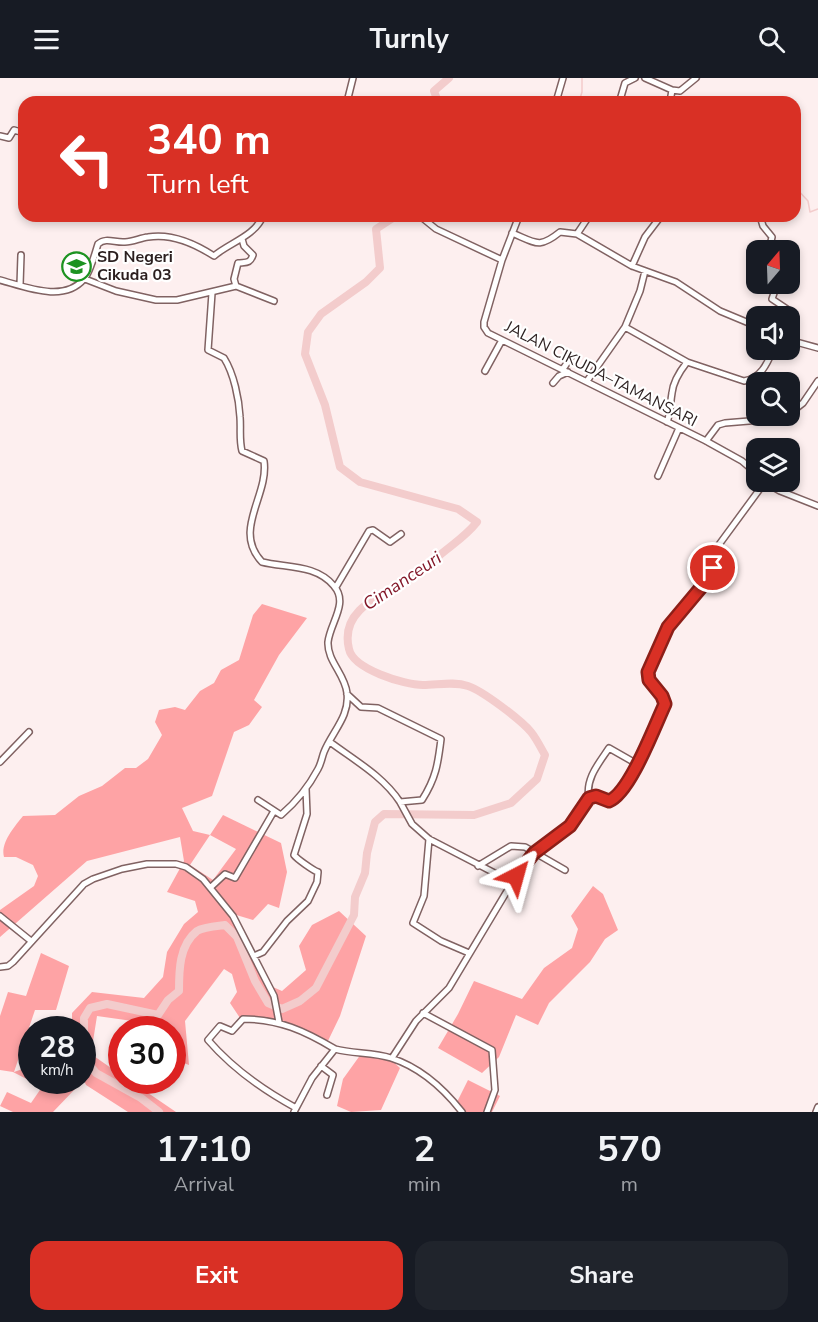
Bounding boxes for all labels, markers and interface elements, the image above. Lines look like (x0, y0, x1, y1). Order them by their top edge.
text: Turnly (369, 21, 449, 58)
icon: menu (30, 23, 63, 56)
icon: search (755, 23, 788, 56)
text: 340 m (147, 112, 271, 169)
icon: left (48, 120, 126, 198)
text: Turn left (147, 166, 248, 203)
north arrow (746, 240, 800, 294)
map controls (746, 240, 800, 492)
place label: SD Negeri Cikuda 03 (97, 246, 173, 286)
school or university icon: SD Negeri Cikuda 03 (60, 250, 92, 282)
button: sound (746, 306, 800, 360)
street label: JALAN CIKUDA–TAMANSARI (500, 315, 701, 432)
button: search (746, 372, 800, 426)
button: layers (746, 438, 800, 492)
pin (687, 542, 738, 593)
water label: Cimanceuri (358, 545, 447, 616)
icon: arrive (696, 551, 729, 584)
position arrow (484, 844, 548, 908)
speed limit sign: 30 (108, 1016, 186, 1094)
text: 28 (39, 1027, 75, 1068)
text: km/h (40, 1060, 74, 1080)
text: 17:10 (156, 1125, 252, 1174)
text: 2 (413, 1125, 435, 1174)
text: 570 (597, 1125, 662, 1174)
text: Arrival (174, 1171, 234, 1198)
text: min (408, 1171, 441, 1198)
text: m (621, 1171, 638, 1198)
button: Exit (30, 1241, 403, 1310)
button: Share (415, 1241, 788, 1310)

